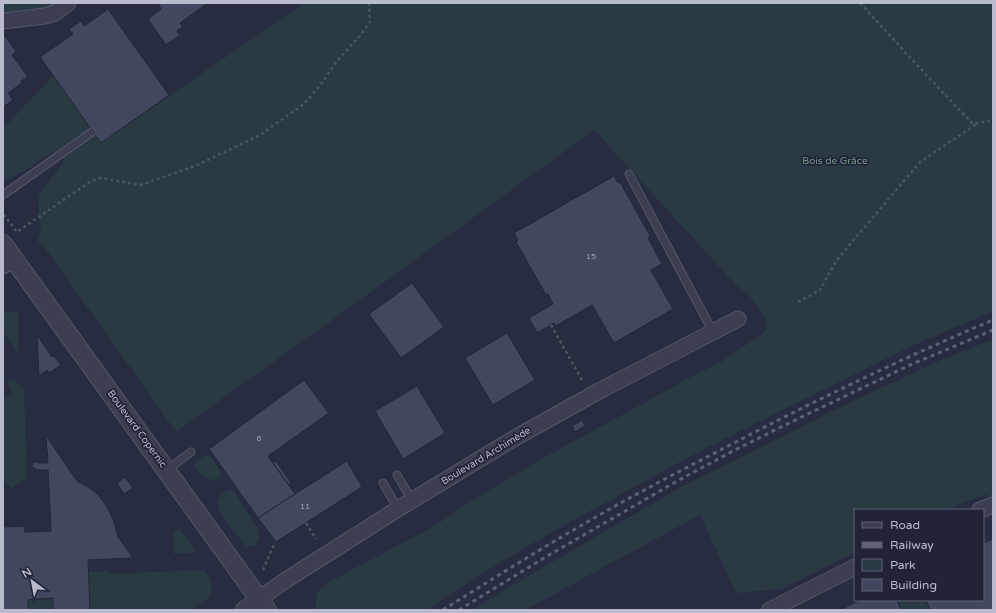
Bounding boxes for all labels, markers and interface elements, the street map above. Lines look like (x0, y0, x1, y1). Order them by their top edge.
park label: Bois de Grâce (802, 155, 868, 167)
house number: 15 (586, 252, 596, 261)
street label: Boulevard Copernic (105, 388, 169, 470)
street label: Boulevard Archimède (439, 424, 533, 488)
house number: 6 (256, 434, 262, 443)
house number: 11 (300, 502, 310, 511)
legend (854, 509, 984, 601)
text: Road (890, 518, 920, 532)
text: Railway (890, 538, 934, 552)
text: Park (890, 558, 916, 572)
north arrow (12, 561, 52, 601)
text: N (20, 565, 34, 581)
text: Building (890, 578, 937, 592)

